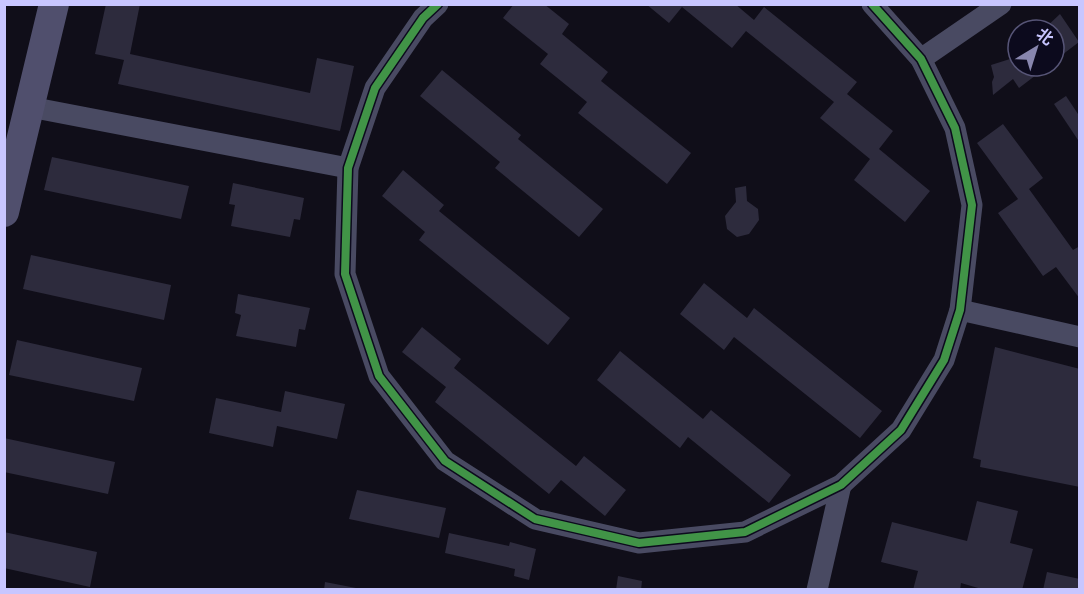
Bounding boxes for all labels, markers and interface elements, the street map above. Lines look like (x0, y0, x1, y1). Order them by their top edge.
north arrow (1006, 18, 1066, 78)
text: 北 (1032, 23, 1058, 50)

